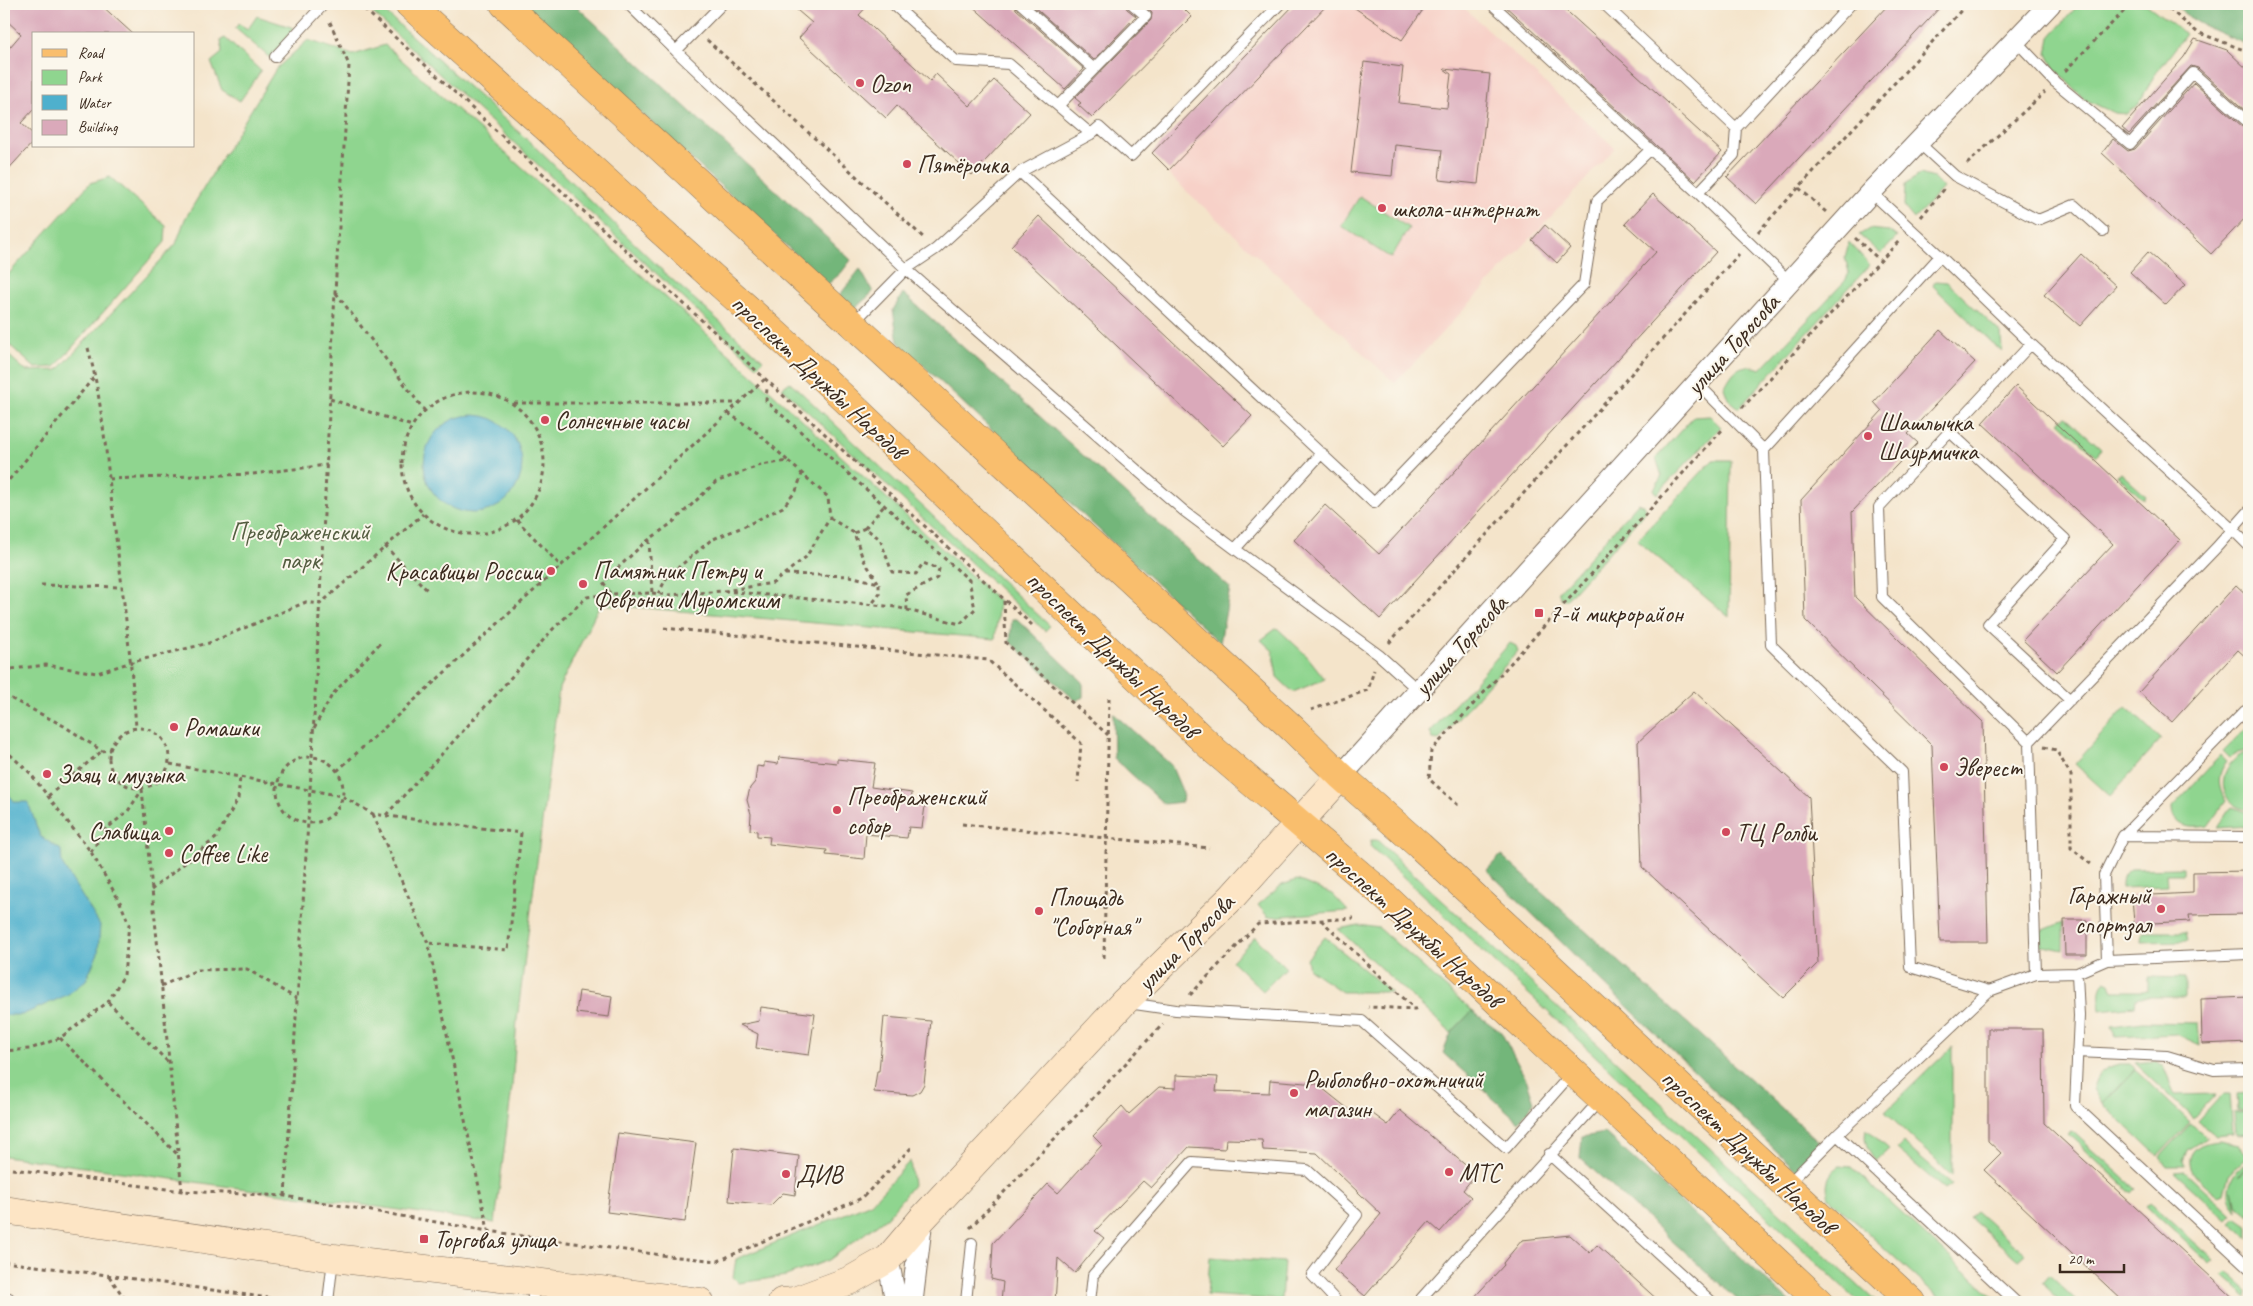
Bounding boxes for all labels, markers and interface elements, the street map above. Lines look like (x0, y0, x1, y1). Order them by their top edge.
legend (32, 32, 195, 148)
text: Road (78, 44, 105, 63)
text: Park (78, 68, 103, 87)
place label: Ozon (870, 68, 912, 100)
marker: Ozon (854, 77, 866, 89)
text: Water (78, 94, 112, 113)
text: Building (78, 118, 118, 137)
place label: Пятёрочка (917, 149, 1011, 181)
marker: Пятёрочка (901, 158, 913, 170)
place label: школа-интернат (1392, 193, 1540, 225)
marker: школа-интернат (1376, 202, 1388, 214)
street label: улица Торосова (1677, 286, 1788, 404)
street label: проспект Дружбы Народов (724, 287, 916, 470)
place label: Солнечные часы (555, 405, 690, 437)
place label: Шашлычка Шаурмичка (1878, 407, 1980, 468)
marker: Солнечные часы (539, 414, 551, 426)
marker: Шашлычка Шаурмичка (1862, 430, 1874, 442)
park label: Преображенский парк (230, 516, 371, 577)
place label: Памятник Петру и Февронии Муромским (593, 555, 781, 616)
place label: Красавицы России (385, 556, 543, 588)
street label: проспект Дружбы Народов (1019, 564, 1209, 749)
marker: Красавицы России (545, 565, 557, 577)
marker: Памятник Петру и Февронии Муромским (577, 578, 589, 590)
street label: улица Торосова (1405, 587, 1516, 705)
place label: 7-й микрорайон (1549, 598, 1685, 630)
marker: 7-й микрорайон (1533, 607, 1545, 619)
place label: Ромашки (184, 712, 261, 744)
marker: Ромашки (168, 721, 180, 733)
place label: Эверест (1954, 752, 2023, 784)
place label: Заяц и музыка (57, 759, 186, 791)
marker: Эверест (1938, 761, 1950, 773)
marker: Заяц и музыка (41, 768, 53, 780)
place label: Преображенский собор (847, 781, 988, 842)
marker: Преображенский собор (831, 804, 843, 816)
place label: Славица (89, 816, 162, 848)
place label: ТЦ Ролби (1736, 817, 1819, 849)
marker: Славица (163, 825, 175, 837)
marker: ТЦ Ролби (1720, 826, 1732, 838)
place label: Coffee Like (179, 838, 269, 870)
street label: проспект Дружбы Народов (1318, 839, 1513, 1018)
marker: Coffee Like (163, 847, 175, 859)
place label: Гаражный спортзал (2068, 880, 2153, 941)
place label: Площадь "Соборная" (1049, 882, 1142, 943)
street label: улица Торосова (1129, 885, 1243, 1000)
marker: Гаражный спортзал (2155, 903, 2167, 915)
marker: Площадь "Соборная" (1033, 905, 1045, 917)
street label: проспект Дружбы Народов (1654, 1062, 1846, 1245)
place label: Рыболовно-охотничий магазин (1304, 1064, 1485, 1125)
marker: Рыболовно-охотничий магазин (1288, 1087, 1300, 1099)
place label: МТС (1459, 1157, 1503, 1189)
place label: ДИВ (796, 1159, 845, 1191)
marker: МТС (1443, 1166, 1455, 1178)
marker: ДИВ (780, 1168, 792, 1180)
place label: Торговая улица (434, 1224, 559, 1256)
marker: Торговая улица (418, 1233, 430, 1245)
scale bar (2060, 1241, 2124, 1273)
text: 20 m (2068, 1250, 2095, 1269)

